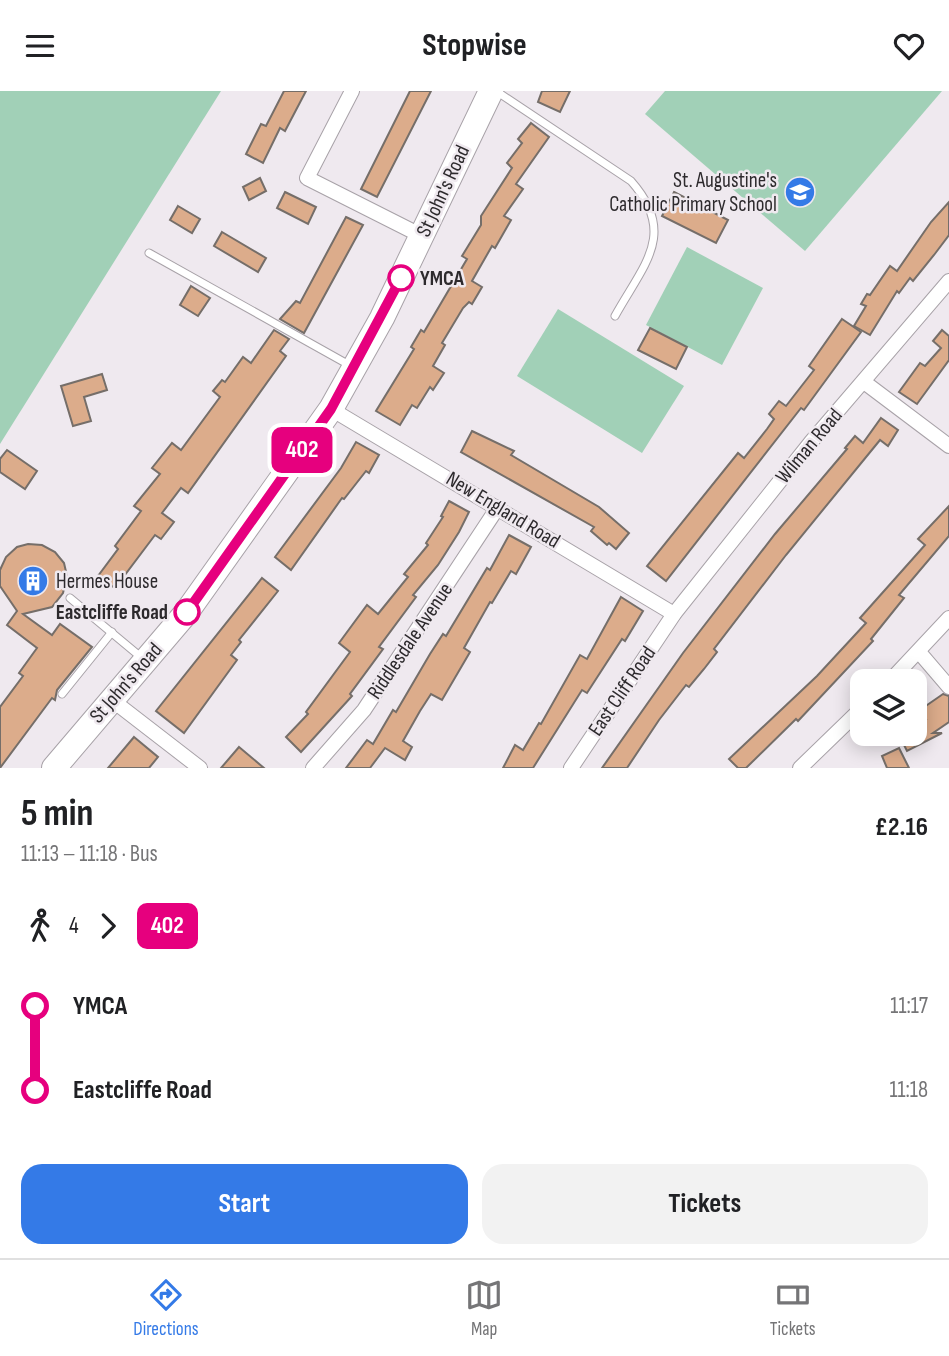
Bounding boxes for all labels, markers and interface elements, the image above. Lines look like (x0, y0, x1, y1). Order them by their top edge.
text: Stopwise (422, 26, 527, 65)
icon: menu (21, 27, 59, 65)
icon: heart (890, 27, 928, 65)
street label: St John's Road (411, 141, 475, 241)
place label: St. Augustine's Catholic Primary School (609, 168, 777, 217)
school or university icon: St. Augustine's Catholic Primary School (783, 175, 817, 209)
marker: YMCA (388, 265, 414, 291)
place label: YMCA (420, 266, 465, 291)
street label: Wilman Road (770, 403, 848, 489)
line badge: 402 (262, 427, 342, 473)
text: 402 (285, 435, 319, 464)
street label: New England Road (442, 466, 564, 554)
building icon: Hermes House (16, 564, 50, 598)
place label: Hermes House (56, 569, 158, 594)
street label: Riddlesdale Avenue (362, 578, 458, 704)
marker: Eastcliffe Road (174, 599, 200, 625)
place label: Eastcliffe Road (56, 600, 168, 625)
street label: St John's Road (84, 638, 168, 728)
street label: East Cliff Road (583, 642, 661, 740)
map controls (850, 669, 927, 746)
button: layers (850, 669, 927, 746)
text: 5 min (21, 791, 93, 836)
text: £2.16 (875, 812, 928, 843)
text: 11:13 – 11:18 · Bus (21, 840, 158, 868)
icon: walk (21, 907, 59, 945)
icon: forward (89, 907, 127, 945)
text: 402 (151, 911, 184, 940)
text: 4 (69, 912, 79, 940)
text: YMCA (73, 991, 127, 1022)
text: 11:17 (890, 992, 928, 1020)
text: Eastcliffe Road (73, 1075, 212, 1106)
text: 11:18 (889, 1076, 928, 1104)
button: Start (21, 1164, 468, 1244)
button: Tickets (482, 1164, 928, 1244)
tab: Directions (133, 1276, 199, 1341)
tab: Map (465, 1276, 503, 1341)
tab: Tickets (770, 1276, 816, 1341)

